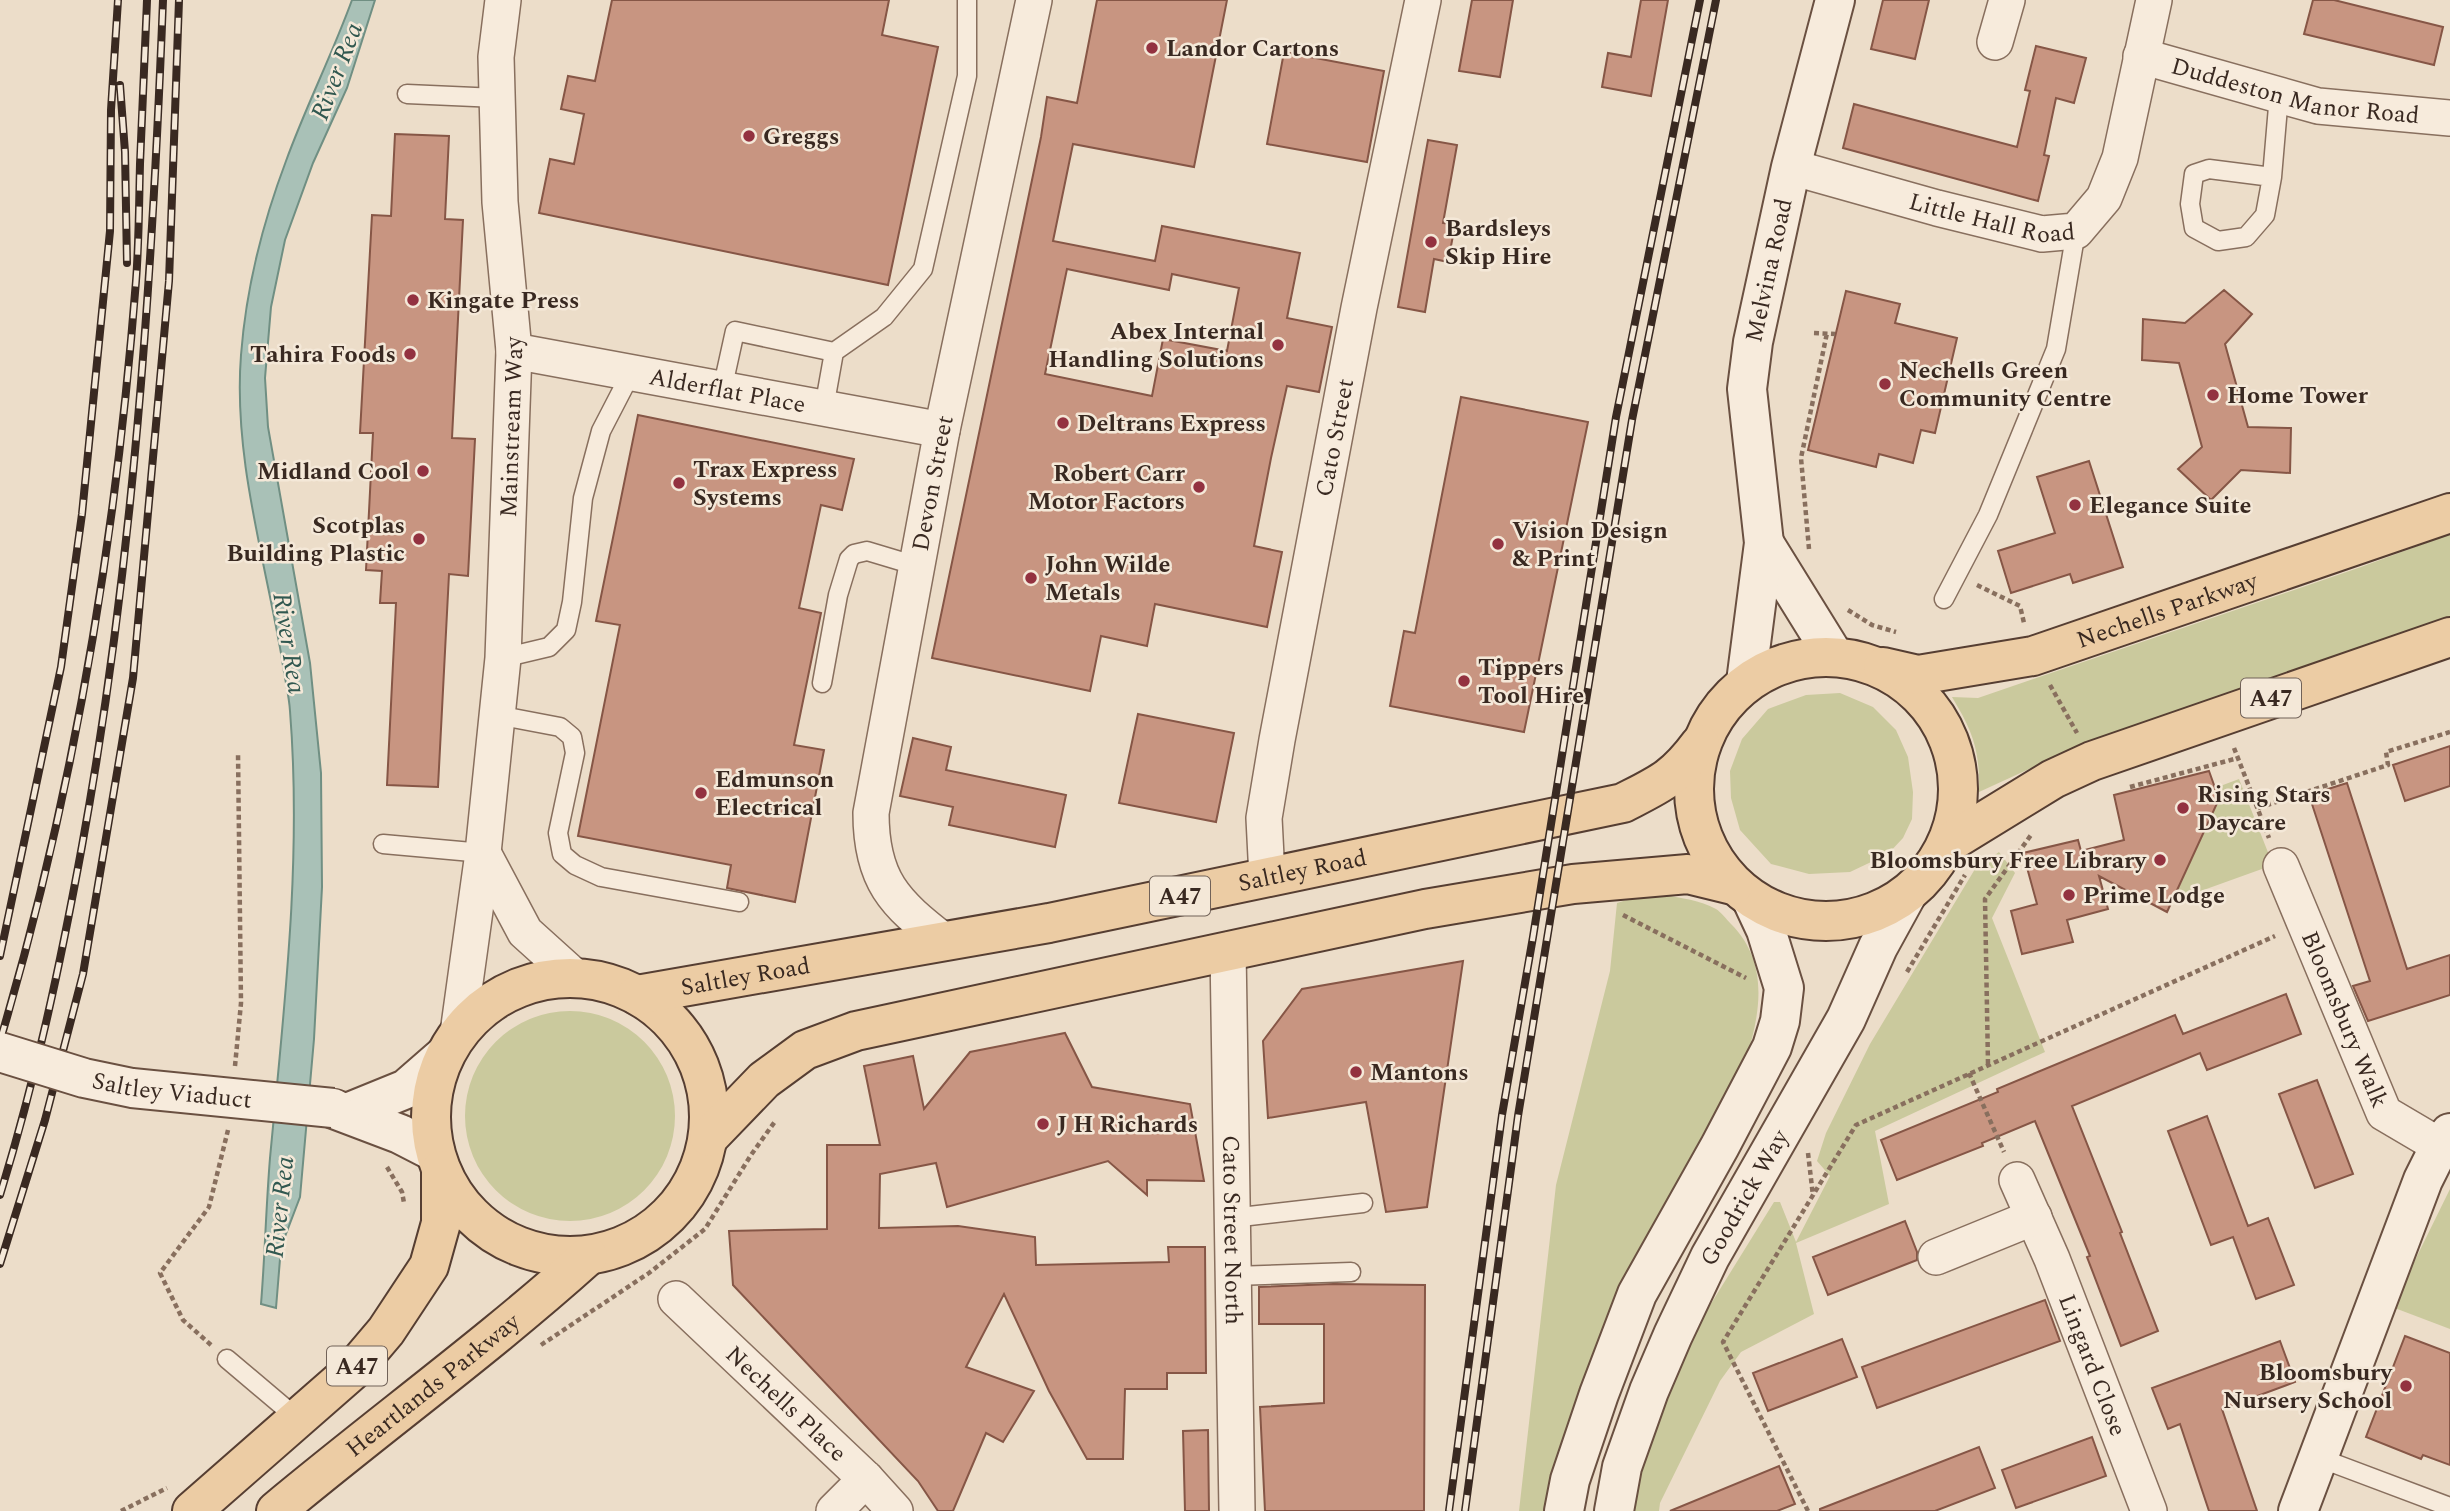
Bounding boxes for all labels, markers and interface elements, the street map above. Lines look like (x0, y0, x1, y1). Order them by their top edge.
water label: River Rea (300, 17, 374, 126)
place label: Landor Cartons (1166, 31, 1339, 67)
marker: Landor Cartons (1144, 40, 1160, 56)
street label: Duddeston Manor Road (2167, 48, 2421, 134)
place label: Greggs (763, 119, 839, 155)
marker: Greggs (741, 128, 757, 144)
street label: Little Hall Road (1904, 184, 2077, 253)
street label: Melvina Road (1736, 195, 1803, 346)
place label: Bardsleys Skip Hire (1445, 211, 1551, 275)
marker: Bardsleys Skip Hire (1423, 234, 1439, 250)
place label: Kingate Press (427, 283, 580, 319)
marker: Kingate Press (405, 292, 421, 308)
place label: Abex Internal Handling Solutions (1048, 314, 1264, 378)
street label: Mainstream Way (491, 333, 533, 518)
place label: Tahira Foods (250, 337, 396, 373)
marker: Abex Internal Handling Solutions (1270, 337, 1286, 353)
marker: Tahira Foods (402, 346, 418, 362)
place label: Nechells Green Community Centre (1899, 353, 2111, 417)
street label: Alderflat Place (646, 359, 808, 423)
street label: Cato Street (1307, 376, 1364, 500)
marker: Nechells Green Community Centre (1877, 376, 1893, 392)
place label: Home Tower (2227, 378, 2369, 414)
marker: Home Tower (2205, 387, 2221, 403)
place label: Deltrans Express (1077, 406, 1266, 442)
street label: Devon Street (903, 412, 964, 554)
marker: Deltrans Express (1055, 415, 1071, 431)
place label: Trax Express Systems (693, 452, 838, 516)
place label: Midland Cool (257, 454, 409, 490)
place label: Robert Carr Motor Factors (1028, 456, 1186, 520)
marker: Midland Cool (415, 463, 431, 479)
marker: Trax Express Systems (671, 475, 687, 491)
marker: Robert Carr Motor Factors (1191, 479, 1207, 495)
place label: Elegance Suite (2089, 488, 2251, 524)
marker: Elegance Suite (2067, 497, 2083, 513)
place label: Scotplas Building Plastic (226, 508, 405, 572)
place label: Vision Design & Print (1512, 513, 1668, 577)
marker: Scotplas Building Plastic (411, 531, 427, 547)
marker: Vision Design & Print (1490, 536, 1506, 552)
place label: John Wilde Metals (1045, 547, 1170, 611)
street label: Nechells Parkway (2072, 563, 2264, 659)
marker: John Wilde Metals (1023, 570, 1039, 586)
water label: River Rea (261, 590, 317, 697)
place label: Tippers Tool Hire (1478, 650, 1584, 714)
marker: Tippers Tool Hire (1456, 673, 1472, 689)
road number: A47 (2241, 678, 2301, 718)
place label: Edmunson Electrical (715, 762, 835, 826)
place label: Rising Stars Daycare (2197, 777, 2331, 841)
marker: Edmunson Electrical (693, 785, 709, 801)
marker: Rising Stars Daycare (2175, 800, 2191, 816)
street label: Saltley Road (1235, 840, 1370, 902)
place label: Bloomsbury Free Library (1870, 843, 2148, 879)
marker: Bloomsbury Free Library (2152, 852, 2168, 868)
road number: A47 (1150, 876, 1210, 916)
place label: Prime Lodge (2083, 878, 2225, 914)
marker: Prime Lodge (2061, 887, 2077, 903)
street label: Bloomsbury Walk (2291, 926, 2397, 1114)
street label: Saltley Road (678, 948, 813, 1006)
place label: Mantons (1370, 1055, 1469, 1091)
street label: Saltley Viaduct (89, 1063, 253, 1119)
marker: Mantons (1348, 1064, 1364, 1080)
place label: J H Richards (1057, 1107, 1198, 1143)
marker: J H Richards (1035, 1116, 1051, 1132)
street label: Goodrick Way (1691, 1122, 1799, 1273)
street label: Cato Street North (1212, 1135, 1251, 1325)
water label: River Rea (255, 1154, 305, 1260)
street label: Lingard Close (2048, 1289, 2136, 1442)
street label: Heartlands Parkway (338, 1304, 529, 1467)
street label: Nechells Place (717, 1338, 855, 1471)
road number: A47 (327, 1346, 387, 1386)
place label: Bloomsbury Nursery School (2223, 1355, 2394, 1419)
marker: Bloomsbury Nursery School (2398, 1378, 2414, 1394)

